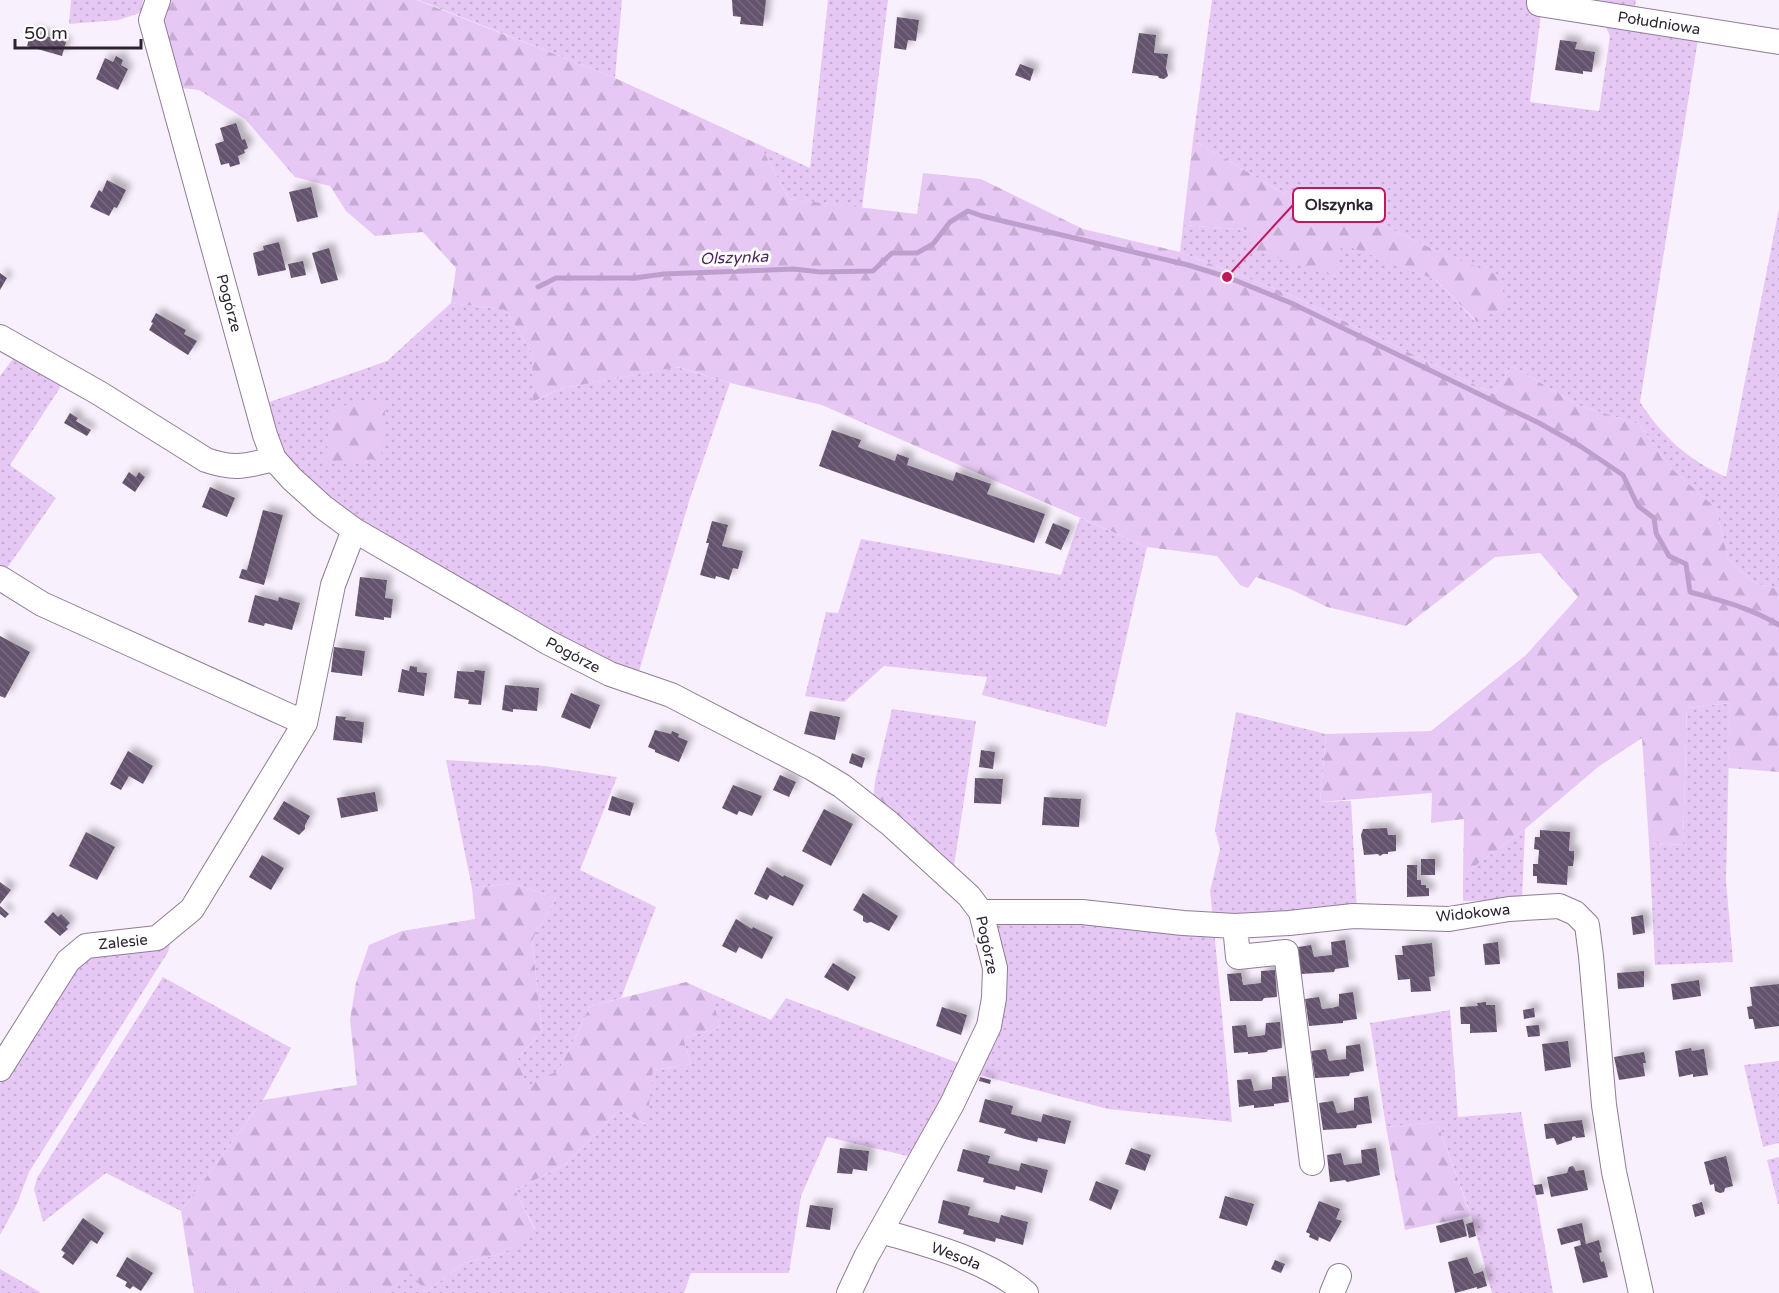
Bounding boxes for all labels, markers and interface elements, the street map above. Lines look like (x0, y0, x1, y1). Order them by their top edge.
street label: Południowa (1616, 8, 1702, 38)
scale bar (15, 12, 141, 50)
text: 50 m (24, 22, 68, 44)
callout: Olszynka (1293, 188, 1385, 222)
text: Olszynka (1305, 195, 1373, 215)
water label: Olszynka (700, 247, 770, 269)
street label: Pogórze (213, 272, 245, 334)
street label: Pogórze (543, 633, 603, 677)
street label: Widokowa (1435, 900, 1511, 926)
street label: Pogórze (972, 914, 1002, 976)
street label: Zalesie (97, 930, 149, 954)
street label: Wesoła (929, 1238, 983, 1274)

